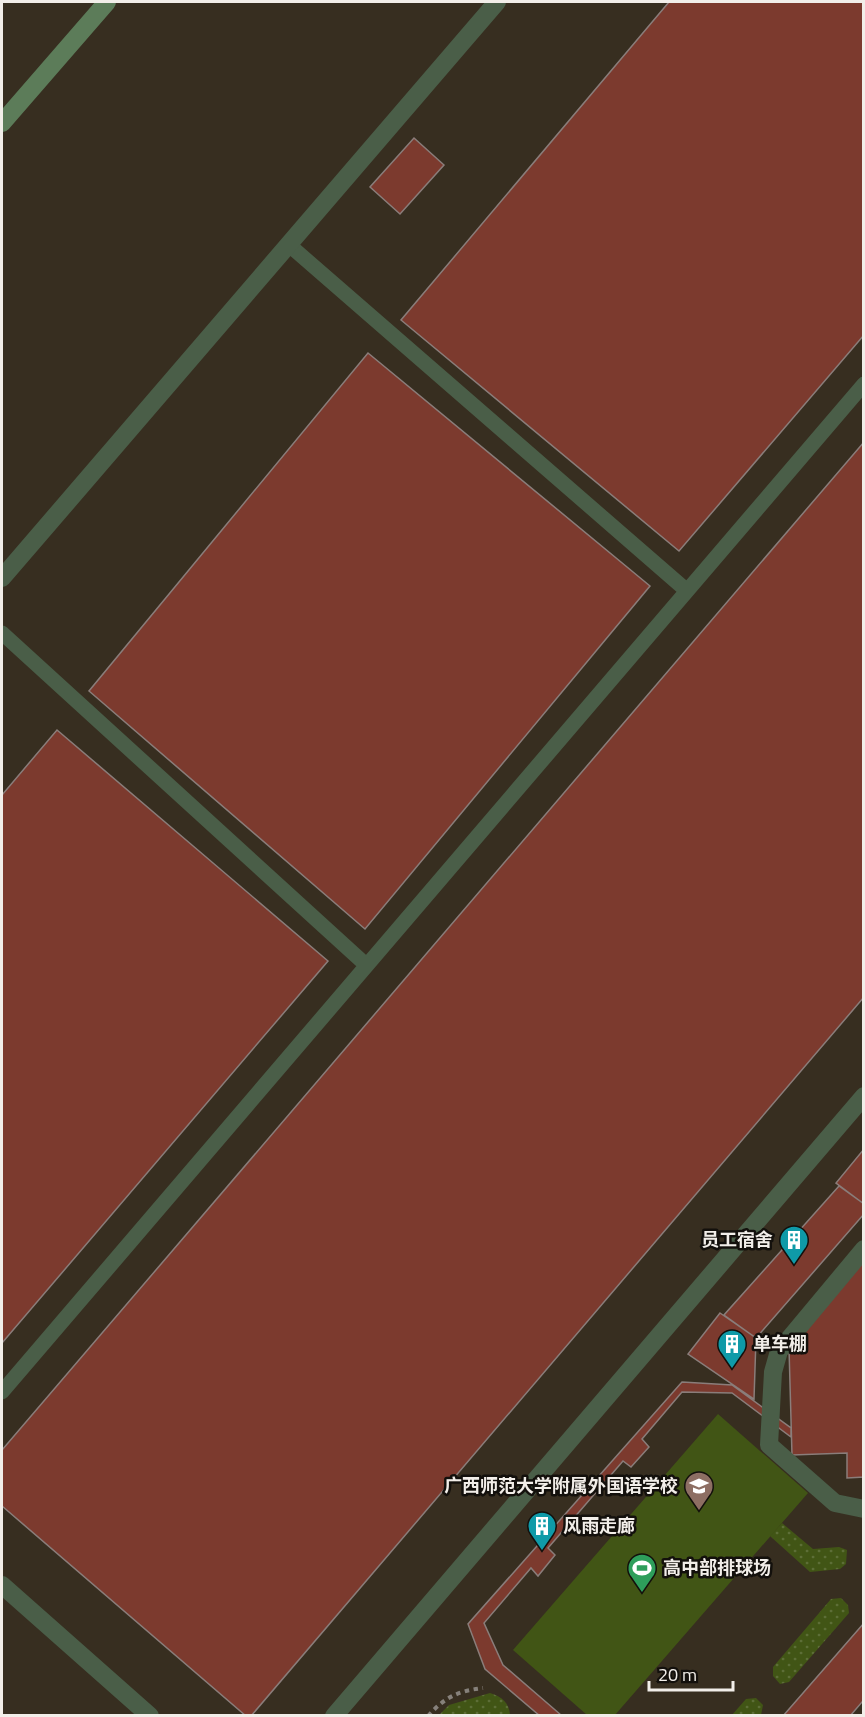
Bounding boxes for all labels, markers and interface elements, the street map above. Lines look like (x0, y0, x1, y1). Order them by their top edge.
building icon: 员工宿舍 (778, 1224, 810, 1266)
place label: 员工宿舍 (701, 1226, 773, 1253)
building icon: 单车棚 (716, 1328, 748, 1370)
place label: 单车棚 (753, 1330, 807, 1357)
school or university icon: 广西师范大学附属外国语学校 (683, 1470, 715, 1512)
place label: 广西师范大学附属外国语学校 (444, 1472, 678, 1499)
building icon: 风雨走廊 (526, 1510, 558, 1552)
place label: 风雨走廊 (563, 1512, 635, 1539)
sports icon: 高中部排球场 (626, 1552, 658, 1594)
place label: 高中部排球场 (663, 1554, 771, 1581)
scale bar (649, 1654, 733, 1692)
text: 20 m (658, 1661, 697, 1688)

